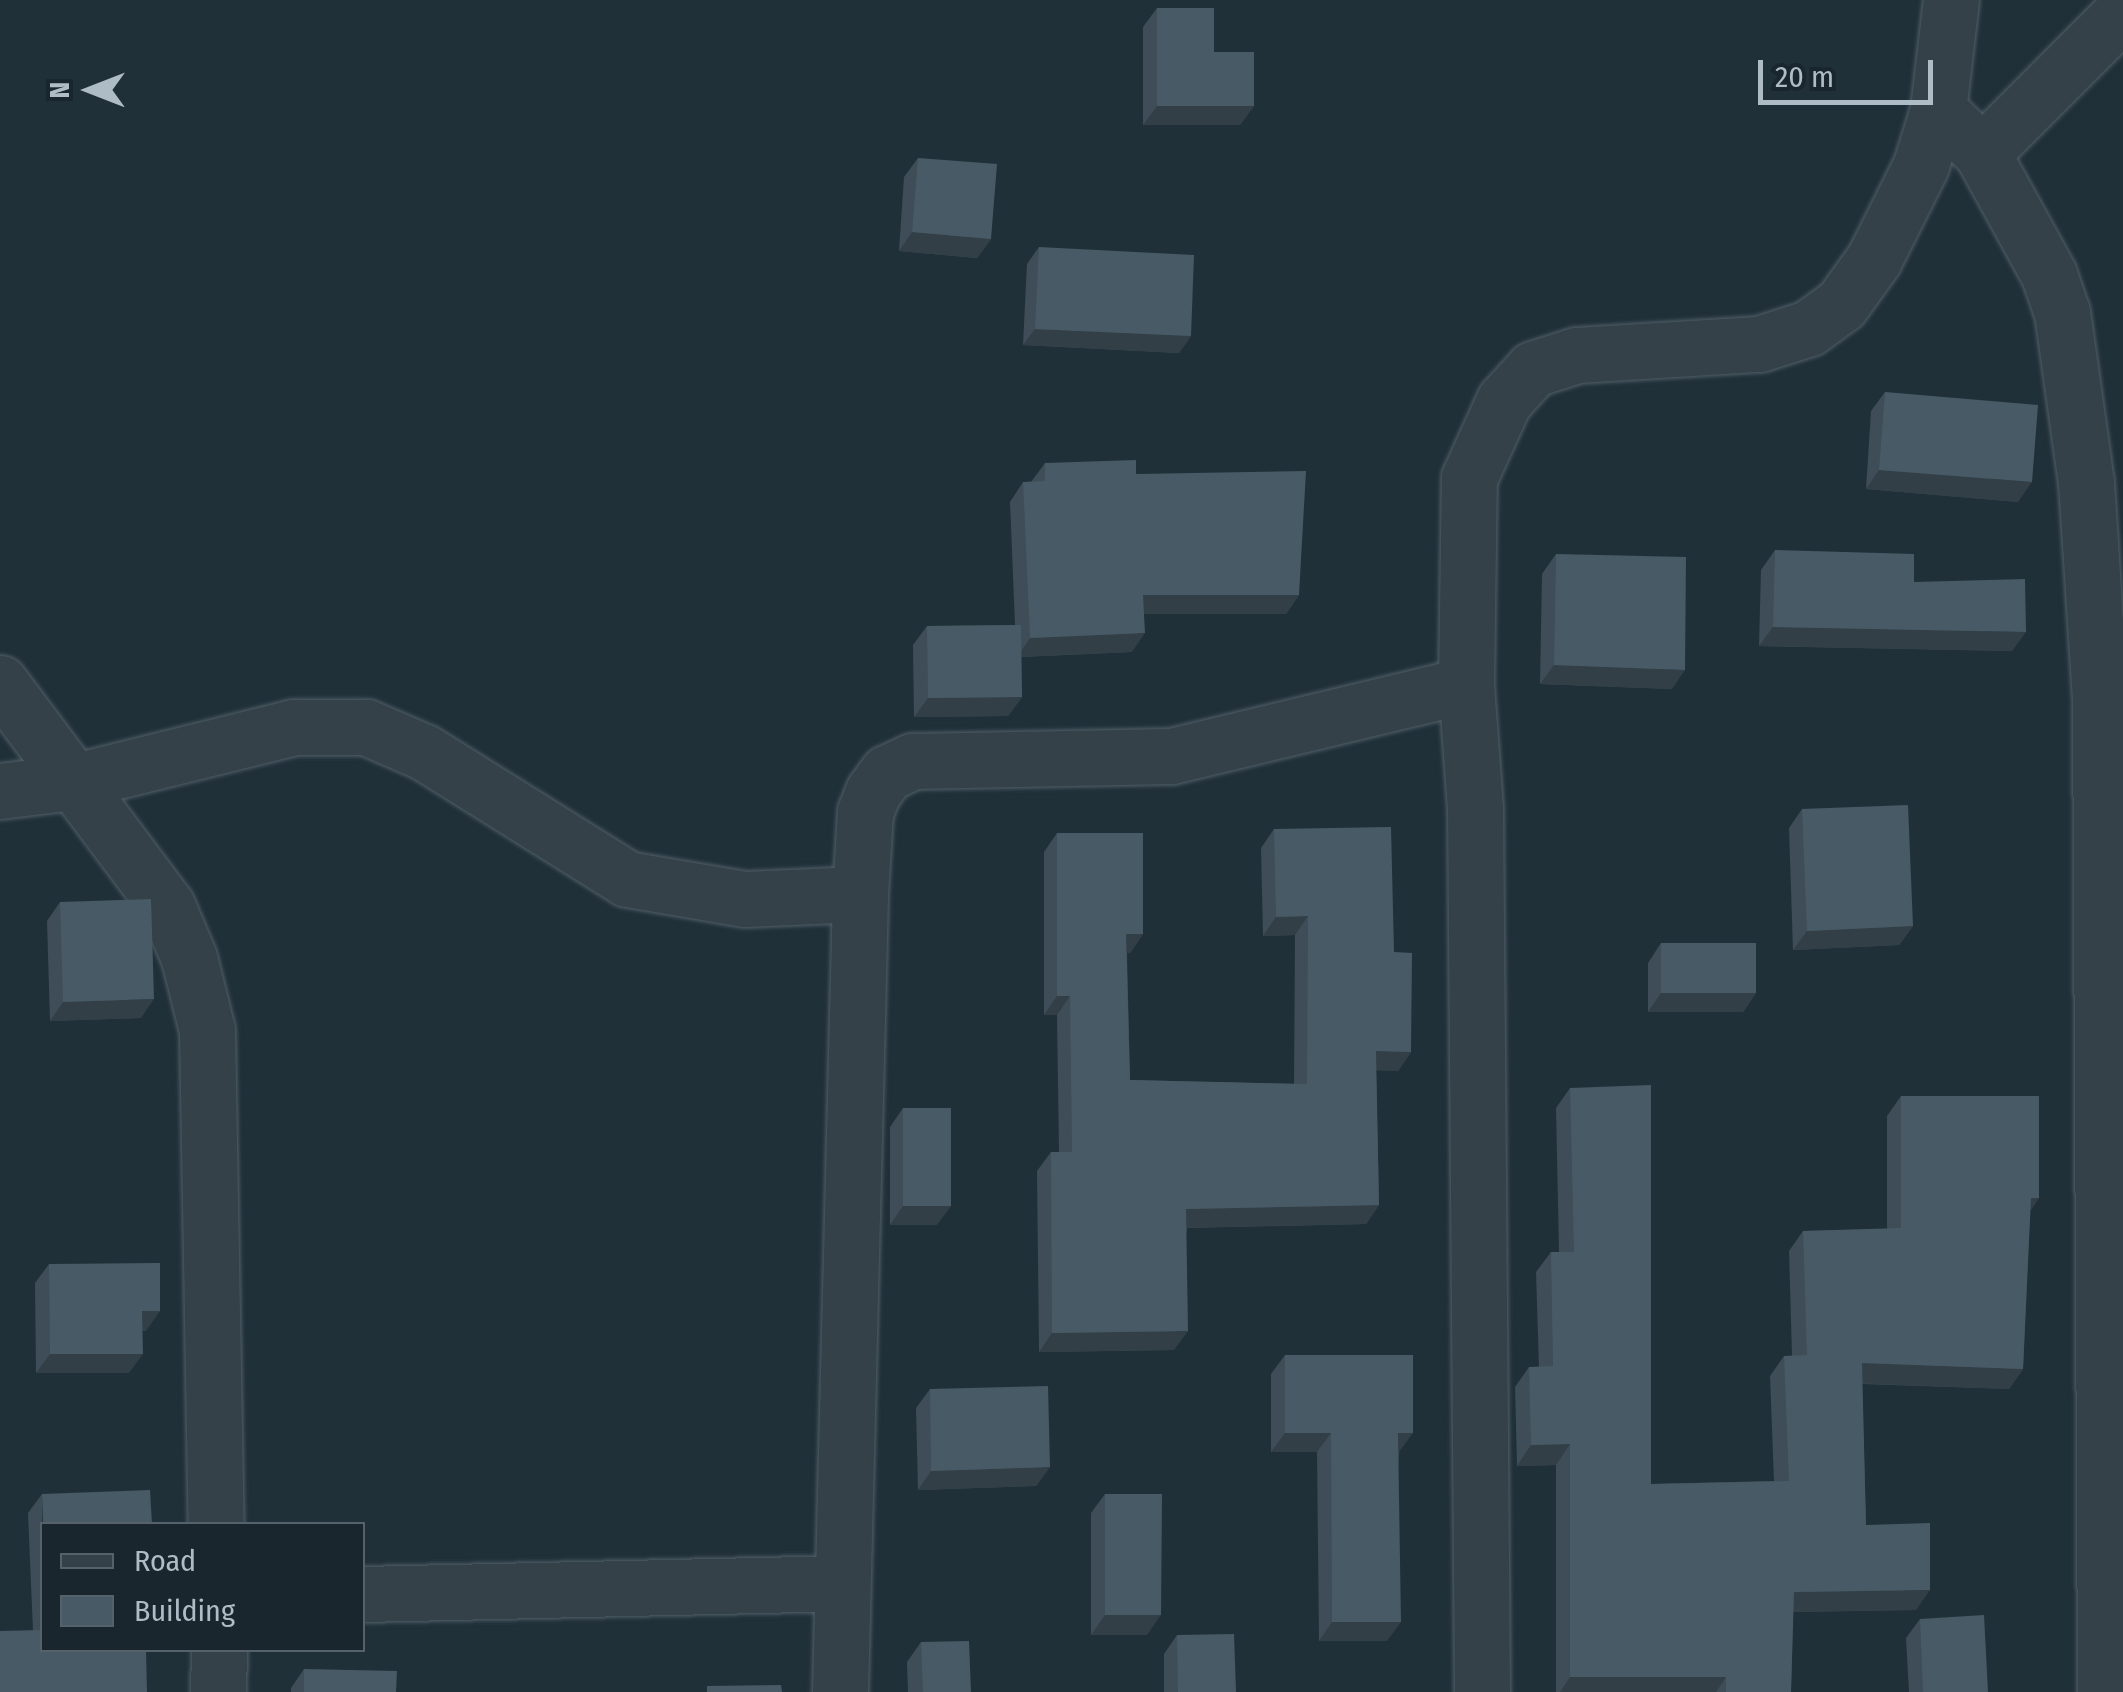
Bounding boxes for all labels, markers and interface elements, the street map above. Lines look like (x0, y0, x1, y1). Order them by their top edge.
north arrow (40, 40, 140, 140)
scale bar (1763, 40, 1938, 102)
text: 20 m (1775, 59, 1834, 95)
text: N (43, 82, 76, 98)
legend (40, 1522, 365, 1652)
text: Road (134, 1543, 196, 1579)
text: Building (134, 1593, 235, 1629)

